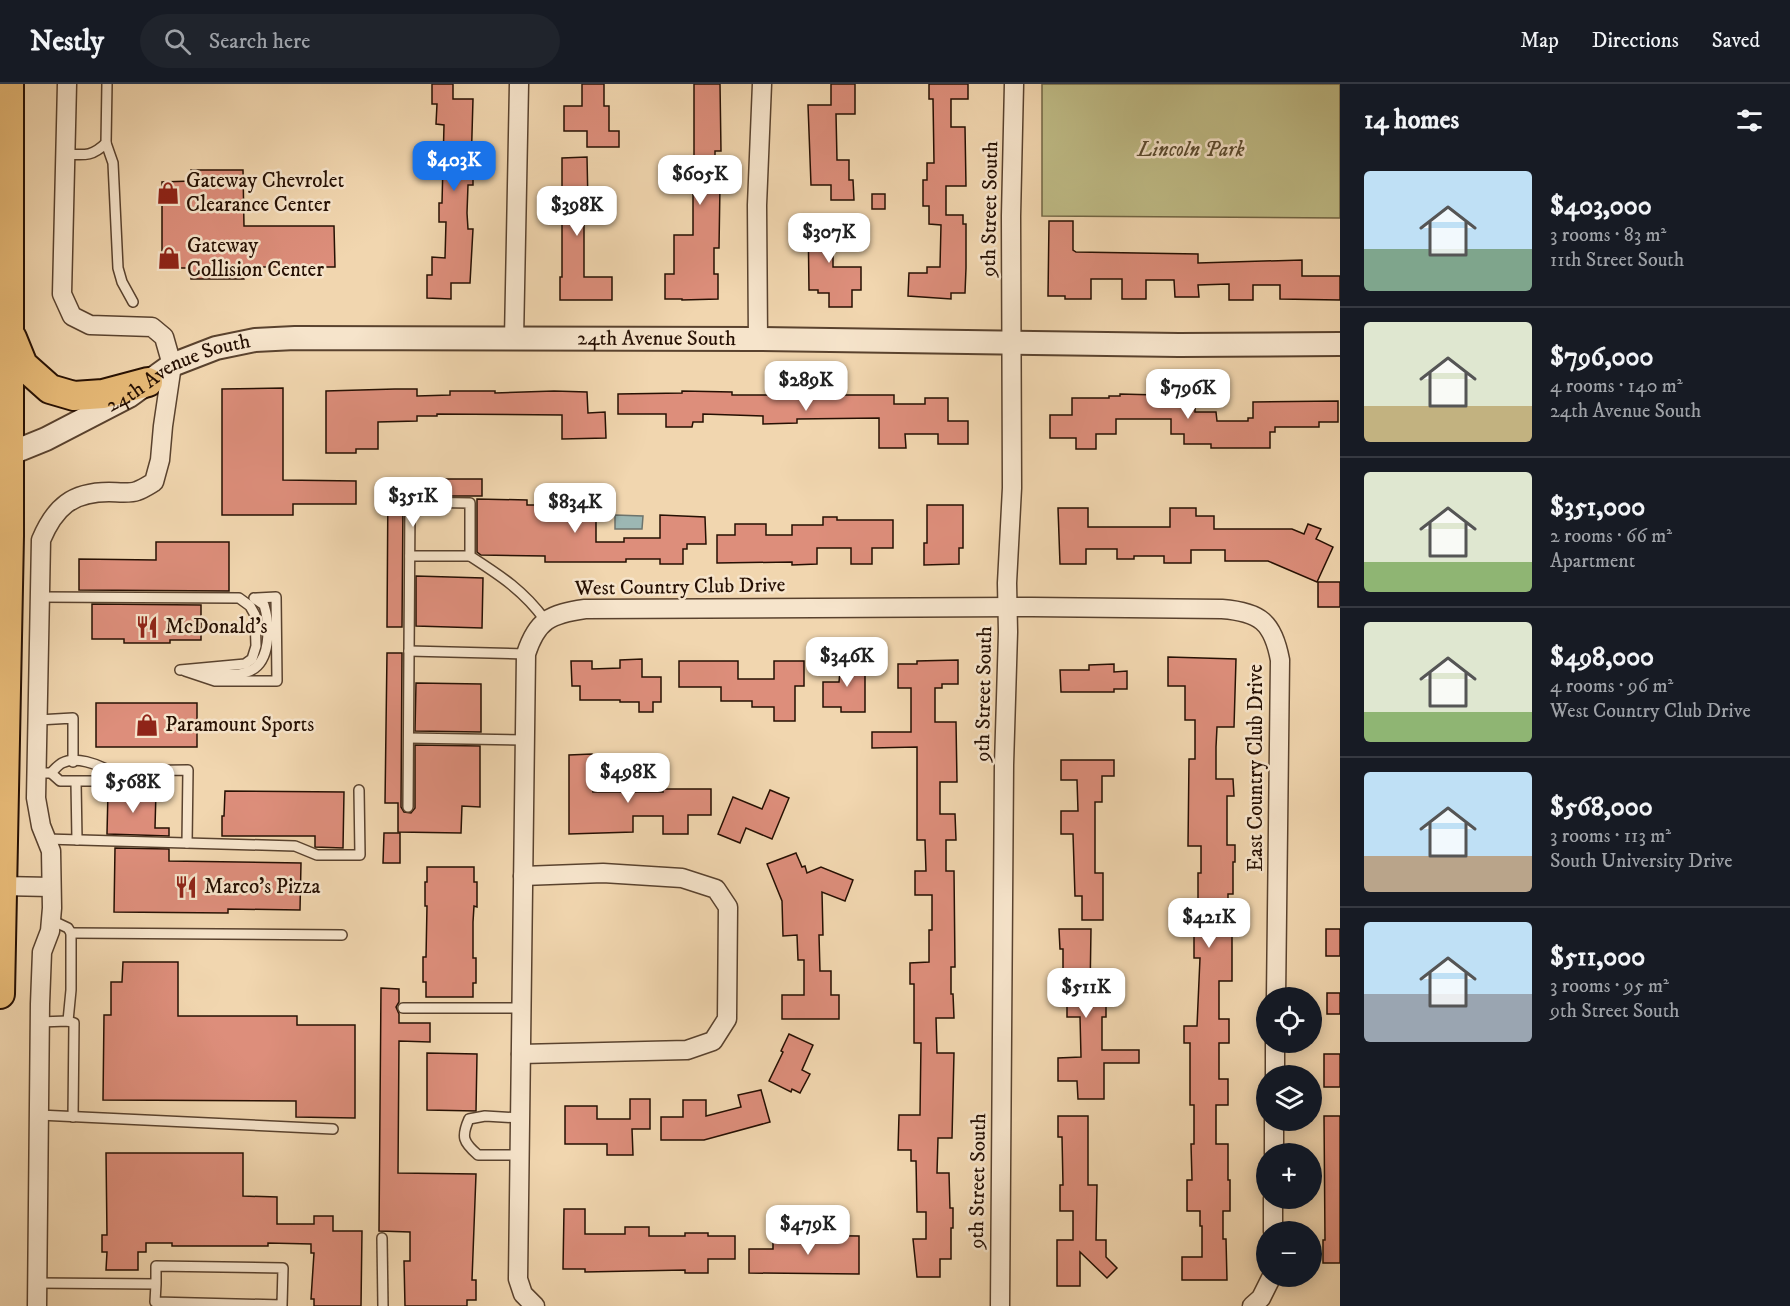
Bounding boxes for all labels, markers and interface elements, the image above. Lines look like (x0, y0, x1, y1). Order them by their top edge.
search box (140, 14, 560, 68)
text: Nestly (30, 24, 104, 59)
icon: search (161, 25, 194, 58)
text: Search here (209, 28, 310, 55)
text: Map (1520, 28, 1559, 54)
text: Directions (1592, 28, 1679, 54)
text: Saved (1712, 28, 1760, 54)
text: 14 homes (1364, 104, 1459, 137)
icon: filters (1733, 104, 1766, 137)
park label: Lincoln Park (1136, 137, 1245, 163)
pin: $403K (412, 141, 496, 192)
street label: 9th Street South (976, 141, 1004, 278)
text: $403K (427, 148, 481, 173)
pin: $605K (658, 155, 742, 206)
text: $605K (672, 162, 728, 187)
place label: Gateway Chevrolet Clearance Center (186, 168, 344, 218)
shop icon: Gateway Chevrolet Clearance Center (155, 180, 181, 206)
pin: $398K (535, 186, 619, 237)
text: $403,000 (1550, 190, 1652, 223)
text: $398K (551, 193, 603, 218)
icon: home (1412, 195, 1484, 267)
pin: $307K (787, 213, 871, 264)
text: $307K (802, 220, 856, 245)
text: 3 rooms · 83 m² (1550, 223, 1666, 248)
place label: Gateway Collision Center (187, 233, 324, 283)
shop icon: Gateway Collision Center (156, 245, 182, 271)
text: 11th Street South (1550, 248, 1684, 273)
street label: 24th Avenue South (577, 326, 736, 352)
street label: 24th Avenue South (102, 328, 253, 419)
text: $796,000 (1550, 341, 1653, 374)
icon: home (1412, 346, 1484, 418)
pin: $289K (764, 361, 848, 412)
text: $289K (779, 368, 833, 393)
pin: $796K (1146, 369, 1230, 420)
text: 4 rooms · 140 m² (1550, 374, 1683, 399)
text: $796K (1160, 376, 1216, 401)
text: 24th Avenue South (1550, 399, 1701, 424)
pin: $351K (371, 477, 455, 528)
pin: $834K (533, 483, 617, 534)
text: $351K (388, 484, 438, 509)
text: $834K (548, 490, 602, 515)
text: $351,000 (1550, 491, 1645, 524)
icon: home (1412, 496, 1484, 568)
text: 2 rooms · 66 m² (1550, 524, 1672, 549)
text: Apartment (1550, 549, 1635, 574)
street label: West Country Club Drive (573, 572, 786, 602)
restaurant icon: McDonald's (134, 614, 160, 640)
place label: McDonald's (165, 614, 268, 640)
street label: 9th Street South (970, 626, 998, 763)
pin: $346K (805, 637, 889, 688)
text: $498,000 (1550, 641, 1654, 674)
text: $346K (820, 644, 874, 669)
icon: home (1412, 646, 1484, 718)
street label: East Country Club Drive (1243, 664, 1269, 872)
text: 4 rooms · 96 m² (1550, 674, 1673, 699)
text: West Country Club Drive (1550, 699, 1751, 724)
shop icon: Paramount Sports (134, 712, 160, 738)
place label: Paramount Sports (165, 712, 314, 738)
pin: $498K (586, 753, 670, 804)
text: $498K (600, 760, 656, 785)
pin: $568K (91, 763, 175, 814)
text: $568K (105, 770, 161, 795)
text: $568,000 (1550, 791, 1653, 824)
icon: home (1412, 796, 1484, 868)
text: 3 rooms · 113 m² (1550, 824, 1671, 849)
text: South University Drive (1550, 849, 1733, 874)
restaurant icon: Marco's Pizza (173, 874, 199, 900)
place label: Marco's Pizza (204, 874, 321, 900)
pin: $421K (1167, 898, 1251, 949)
text: $421K (1182, 905, 1236, 930)
text: $511,000 (1550, 941, 1645, 974)
icon: home (1412, 946, 1484, 1018)
pin: $511K (1044, 968, 1128, 1019)
text: 3 rooms · 95 m² (1550, 974, 1669, 999)
text: $511K (1061, 975, 1111, 1000)
map controls (1256, 987, 1322, 1287)
button: locate (1256, 987, 1322, 1053)
text: 9th Street South (1550, 999, 1680, 1024)
button: layers (1256, 1065, 1322, 1131)
street label: 9th Street South (964, 1113, 992, 1250)
button: + (1256, 1143, 1322, 1209)
pin: $479K (766, 1205, 850, 1256)
text: $479K (780, 1212, 836, 1237)
button: − (1256, 1221, 1322, 1287)

